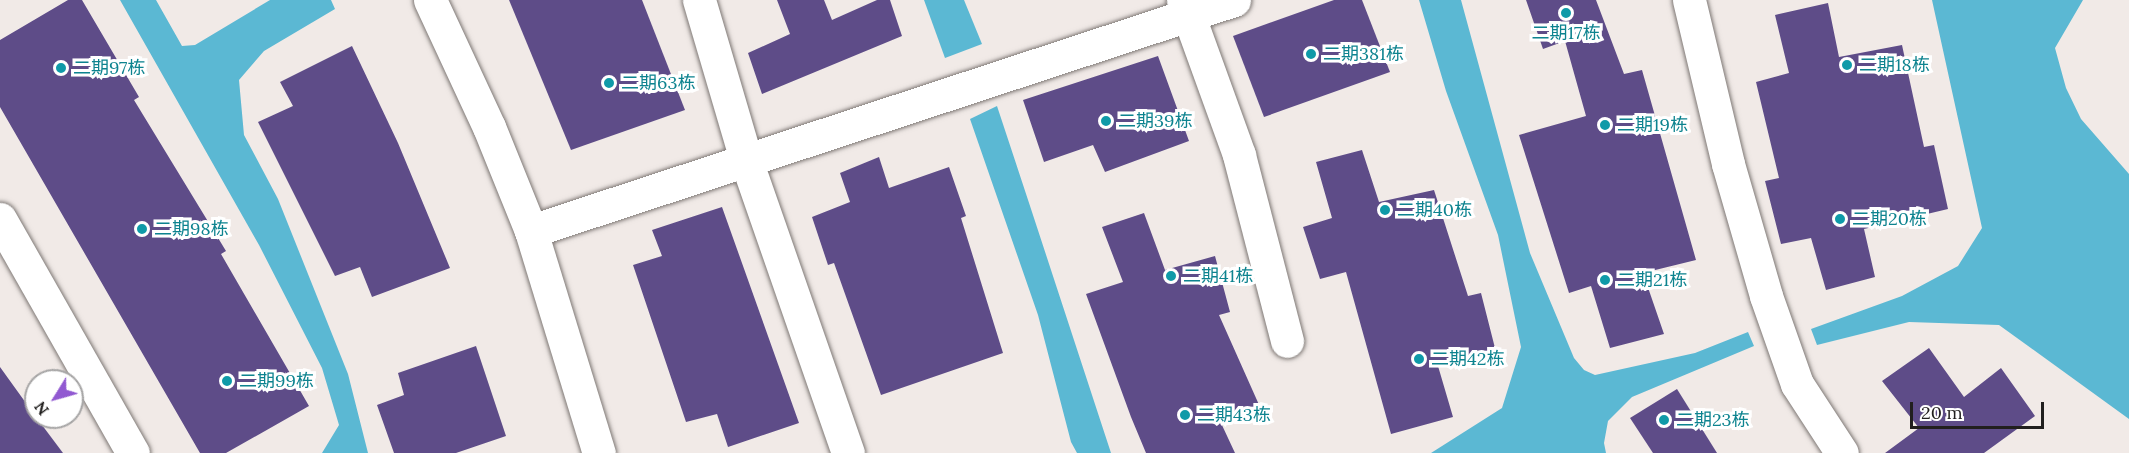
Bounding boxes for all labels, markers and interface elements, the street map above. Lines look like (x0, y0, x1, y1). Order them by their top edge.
marker: 二期17栋 (1559, 6, 1573, 20)
place label: 二期17栋 (1532, 22, 1600, 44)
place label: 二期381栋 (1323, 43, 1404, 65)
marker: 二期381栋 (1304, 47, 1318, 61)
place label: 二期18栋 (1859, 54, 1930, 76)
place label: 二期97栋 (73, 57, 145, 79)
marker: 二期18栋 (1840, 58, 1854, 72)
marker: 二期97栋 (54, 61, 68, 75)
place label: 二期63栋 (621, 72, 695, 94)
marker: 二期63栋 (602, 76, 616, 90)
place label: 二期39栋 (1118, 110, 1192, 132)
marker: 二期39栋 (1099, 114, 1113, 128)
place label: 二期19栋 (1617, 114, 1688, 136)
marker: 二期19栋 (1598, 118, 1612, 132)
place label: 二期40栋 (1397, 199, 1472, 221)
marker: 二期40栋 (1378, 203, 1392, 217)
place label: 二期20栋 (1852, 208, 1927, 230)
marker: 二期20栋 (1833, 212, 1847, 226)
place label: 二期98栋 (154, 218, 229, 240)
marker: 二期98栋 (135, 222, 149, 236)
place label: 二期41栋 (1183, 265, 1253, 287)
marker: 二期41栋 (1164, 269, 1178, 283)
place label: 二期21栋 (1617, 269, 1687, 291)
marker: 二期21栋 (1598, 273, 1612, 287)
place label: 二期42栋 (1431, 348, 1504, 370)
marker: 二期42栋 (1412, 352, 1426, 366)
north arrow (24, 369, 84, 429)
place label: 二期99栋 (239, 370, 314, 392)
marker: 二期99栋 (220, 374, 234, 388)
scale bar (1913, 390, 2046, 428)
text: N (30, 398, 53, 420)
text: 20 m (1921, 401, 1963, 424)
place label: 二期43栋 (1197, 404, 1271, 426)
marker: 二期43栋 (1178, 408, 1192, 422)
place label: 二期23栋 (1676, 409, 1749, 431)
marker: 二期23栋 (1657, 413, 1671, 427)

